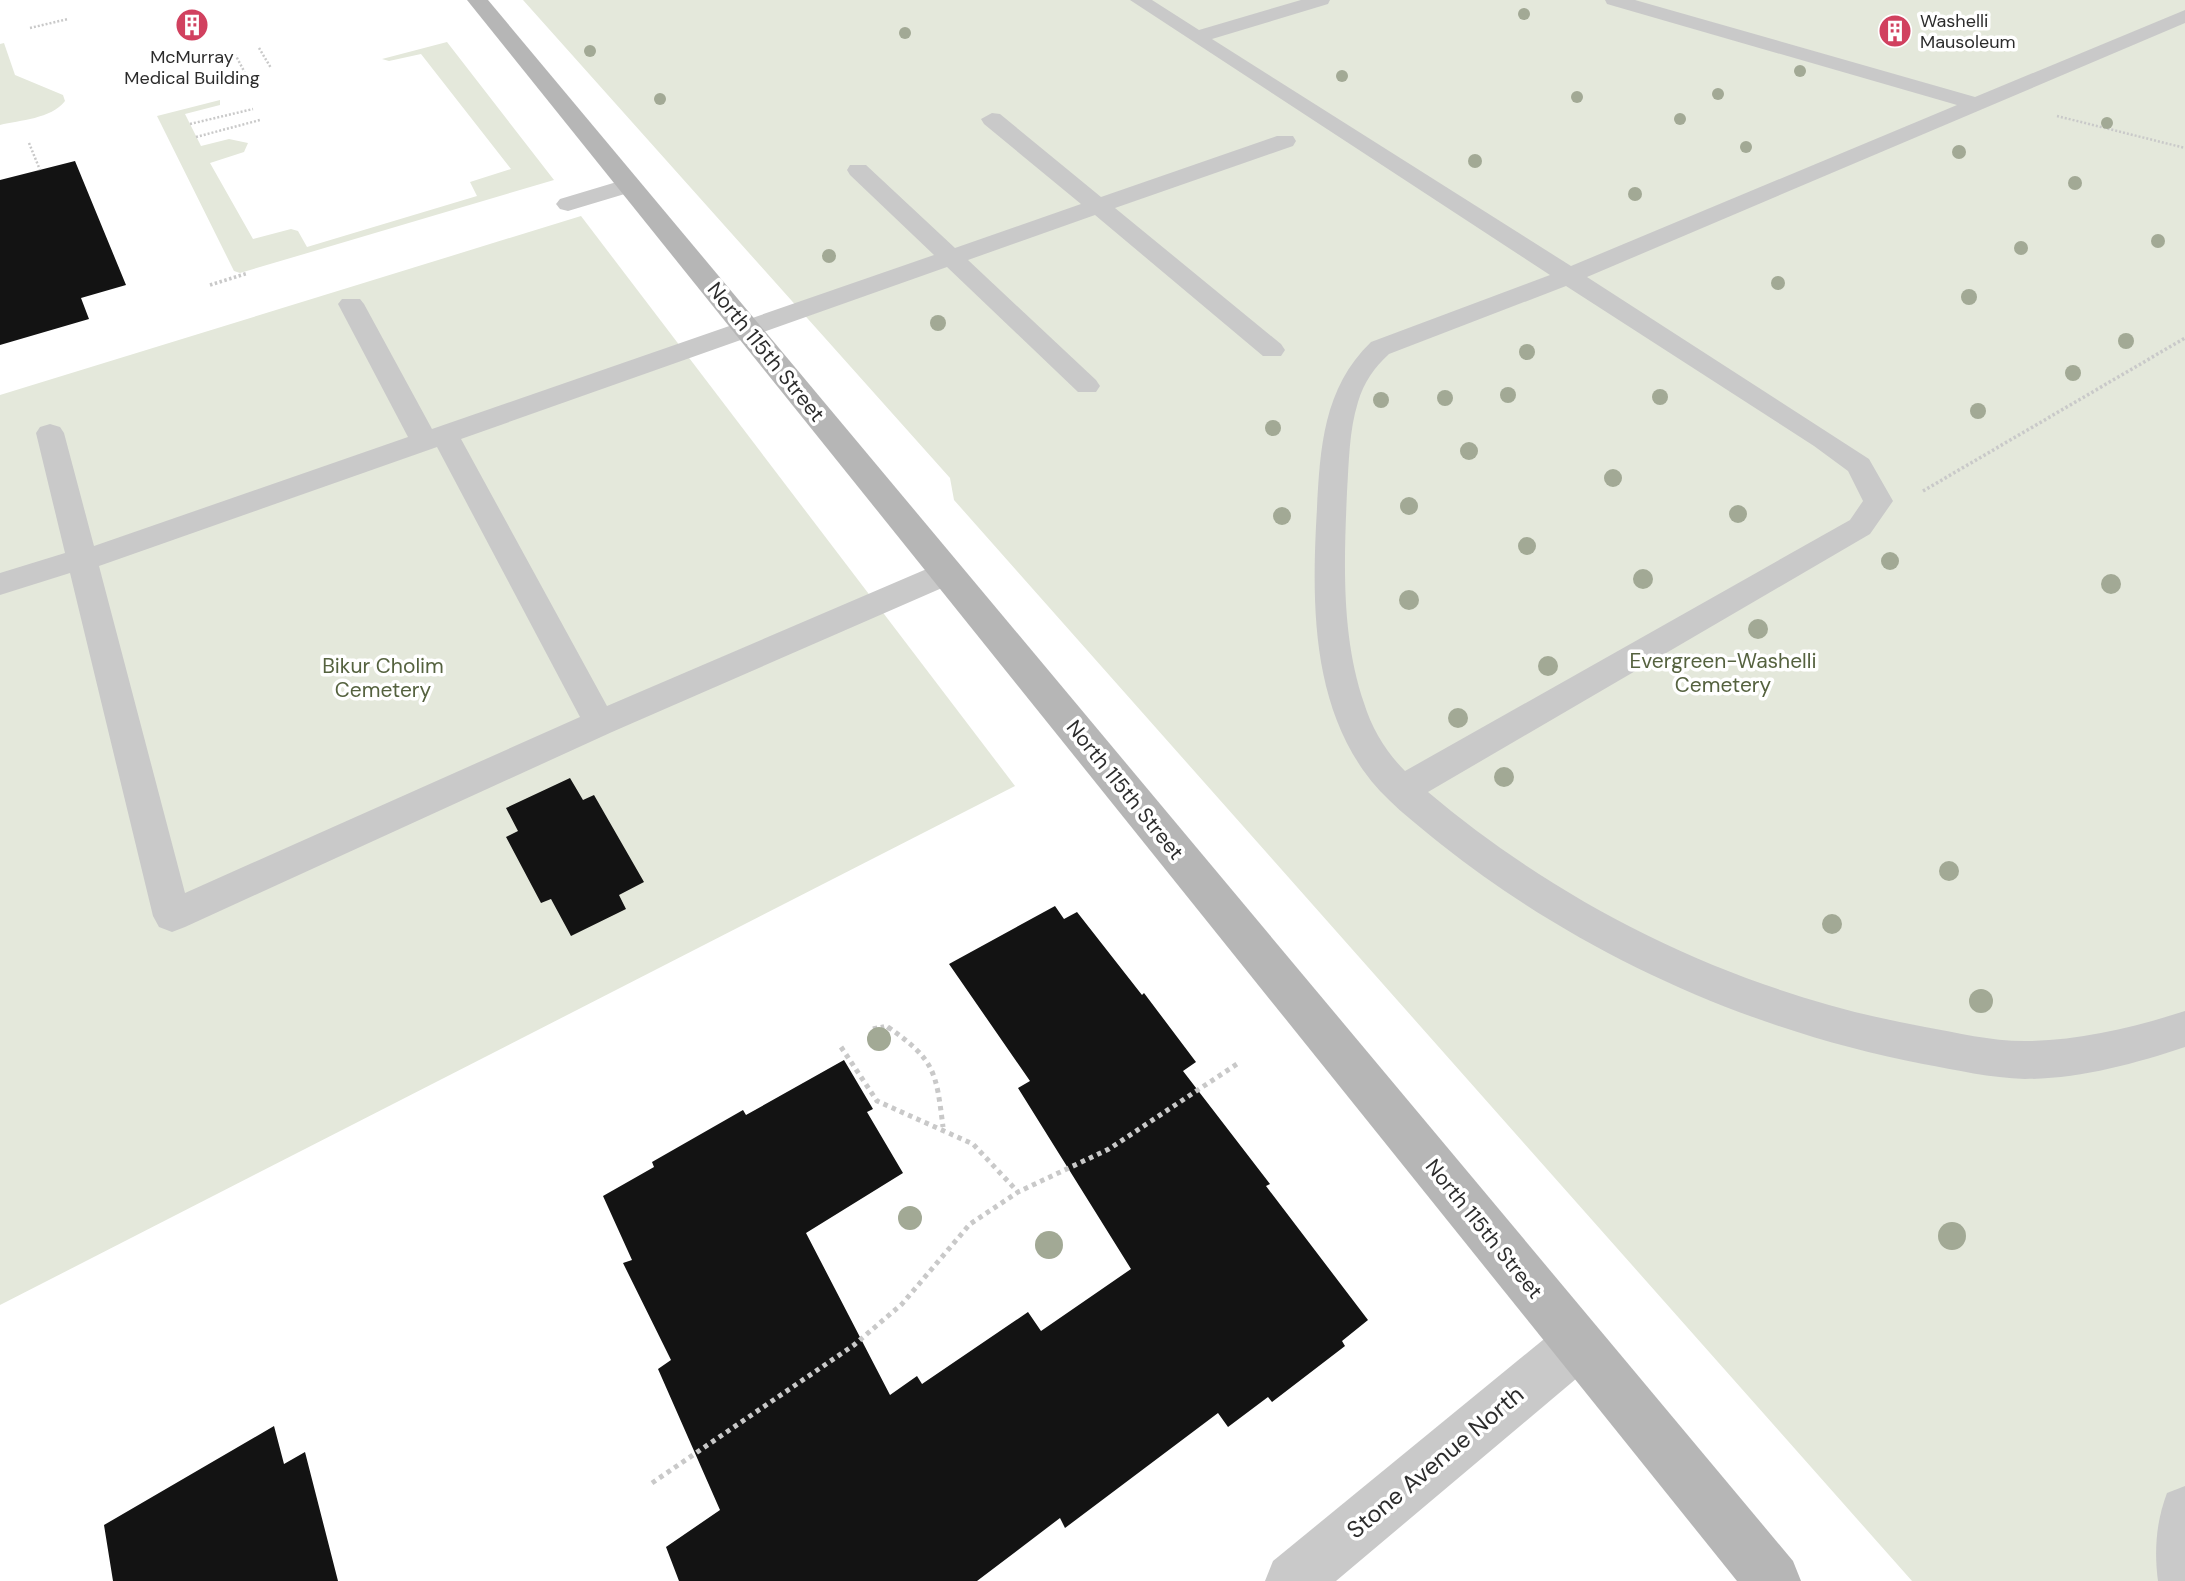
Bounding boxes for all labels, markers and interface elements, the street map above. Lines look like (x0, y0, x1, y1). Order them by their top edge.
building icon: McMurray Medical Building (173, 6, 211, 44)
place label: Washelli Mausoleum (1920, 9, 2016, 54)
building icon: Washelli Mausoleum (1876, 12, 1914, 50)
place label: McMurray Medical Building (124, 45, 260, 90)
street label: North 115th Street (701, 276, 831, 428)
park label: Evergreen-Washelli Cemetery (1629, 647, 1817, 699)
park label: Bikur Cholim Cemetery (322, 652, 444, 704)
street label: North 115th Street (1060, 714, 1190, 866)
street label: North 115th Street (1419, 1153, 1549, 1305)
street label: Stone Avenue North (1340, 1379, 1530, 1545)

